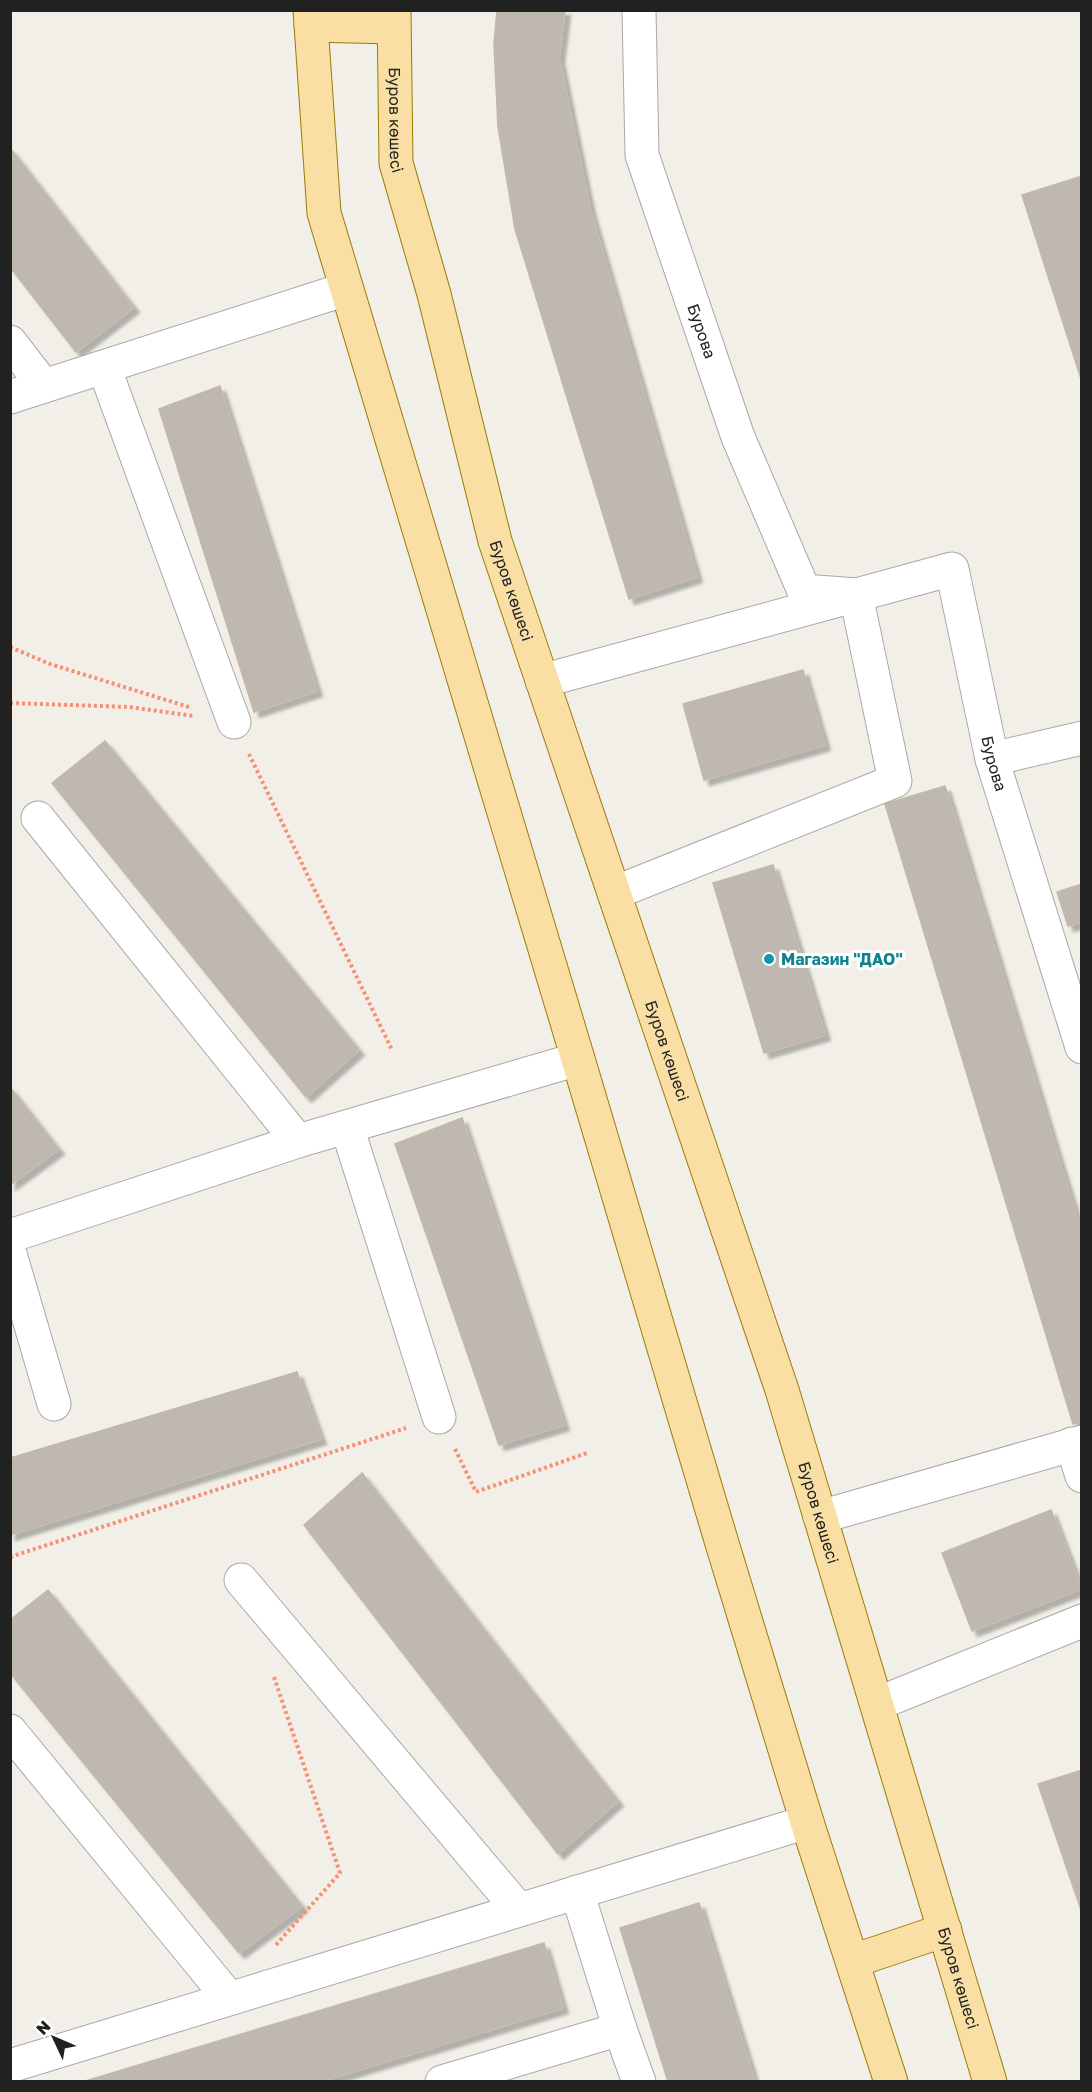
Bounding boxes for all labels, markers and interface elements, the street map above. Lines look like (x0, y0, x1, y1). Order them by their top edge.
street label: Буров көшесі (385, 67, 408, 175)
street label: Бурова (683, 301, 721, 361)
street label: Буров көшесі (485, 537, 538, 644)
street label: Бурова (977, 734, 1011, 794)
place label: Магазин "ДАО" (781, 949, 903, 969)
marker: Магазин "ДАО" (762, 952, 776, 966)
street label: Буров көшесі (641, 998, 694, 1104)
street label: Буров көшесі (794, 1459, 844, 1566)
street label: Буров көшесі (934, 1925, 983, 2031)
north arrow (24, 2008, 84, 2068)
text: N (32, 2016, 55, 2039)

